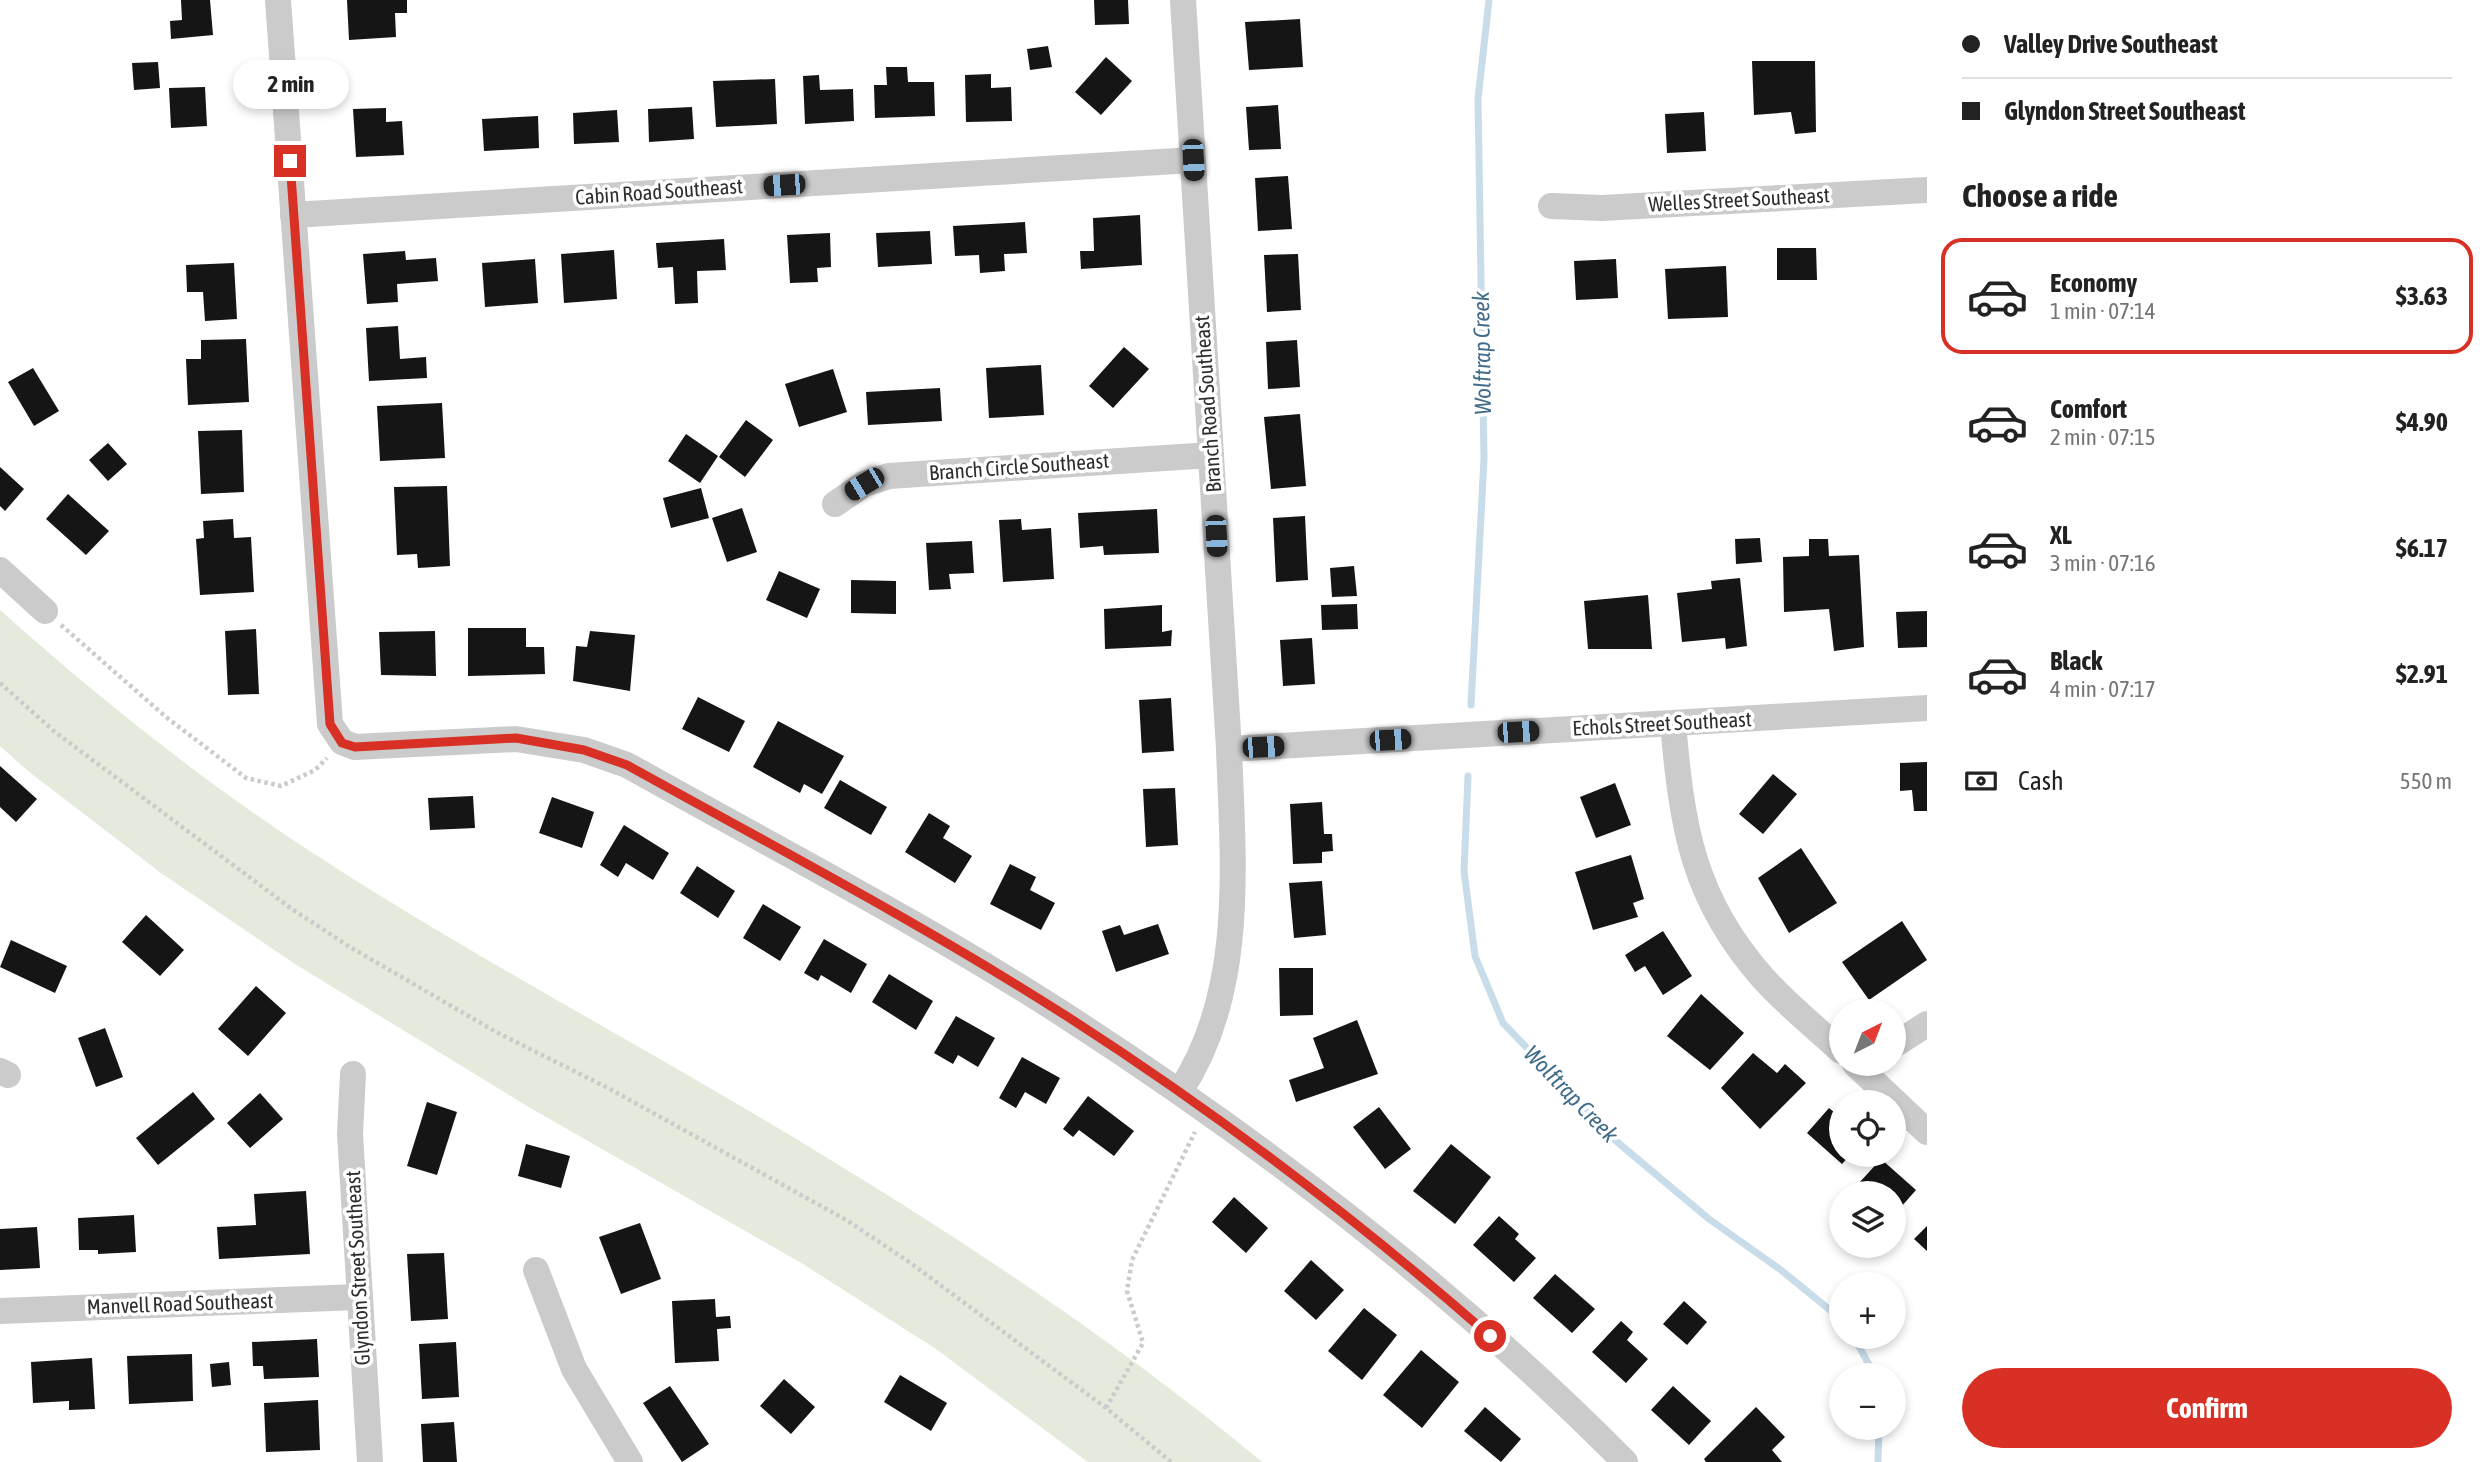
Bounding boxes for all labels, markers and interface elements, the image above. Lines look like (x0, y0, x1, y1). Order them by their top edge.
text: Valley Drive Southeast (2004, 29, 2218, 59)
callout: 2 min (232, 60, 348, 108)
text: 2 min (268, 71, 314, 97)
text: Glyndon Street Southeast (2004, 96, 2245, 126)
car (1182, 138, 1205, 182)
route end (274, 145, 306, 177)
street label: Cabin Road Southeast (574, 173, 743, 209)
car (763, 173, 806, 197)
text: Choose a ride (1962, 177, 2118, 214)
street label: Welles Street Southeast (1648, 182, 1830, 216)
icon: car (1966, 265, 2029, 328)
text: Economy (2050, 268, 2137, 298)
text: $3.63 (2396, 281, 2448, 311)
water label: Wolftrap Creek (1468, 290, 1496, 415)
text: 1 min · 07:14 (2050, 298, 2156, 324)
street label: Branch Road Southeast (1189, 315, 1225, 493)
icon: car (1966, 391, 2029, 454)
text: Comfort (2050, 394, 2127, 424)
text: $4.90 (2396, 407, 2448, 437)
text: 2 min · 07:15 (2050, 424, 2156, 450)
street label: Branch Circle Southeast (928, 448, 1110, 484)
car (841, 464, 888, 504)
car (1205, 514, 1228, 558)
icon: car (1966, 517, 2029, 580)
text: XL (2050, 520, 2072, 550)
text: $6.17 (2396, 533, 2448, 563)
text: 3 min · 07:16 (2050, 550, 2156, 576)
icon: car (1966, 643, 2029, 706)
text: Black (2050, 646, 2102, 676)
text: $2.91 (2396, 659, 2448, 689)
text: 4 min · 07:17 (2050, 676, 2156, 702)
street label: Echols Street Southeast (1572, 706, 1752, 740)
car (1497, 720, 1540, 744)
car (1369, 728, 1412, 752)
car (1242, 735, 1285, 759)
icon: cash (1962, 762, 2000, 800)
text: Cash (2018, 766, 2064, 796)
text: 550 m (2400, 768, 2452, 794)
north arrow (1829, 999, 1906, 1076)
map controls (1829, 999, 1906, 1440)
water label: Wolftrap Creek (1519, 1040, 1624, 1148)
button: locate (1829, 1090, 1906, 1167)
street label: Glyndon Street Southeast (340, 1170, 374, 1366)
button: layers (1829, 1181, 1906, 1258)
button: + (1829, 1272, 1906, 1349)
street label: Manvell Road Southeast (86, 1288, 274, 1318)
route start (1474, 1320, 1506, 1352)
button: − (1829, 1363, 1906, 1440)
button: Confirm (1962, 1368, 2452, 1448)

